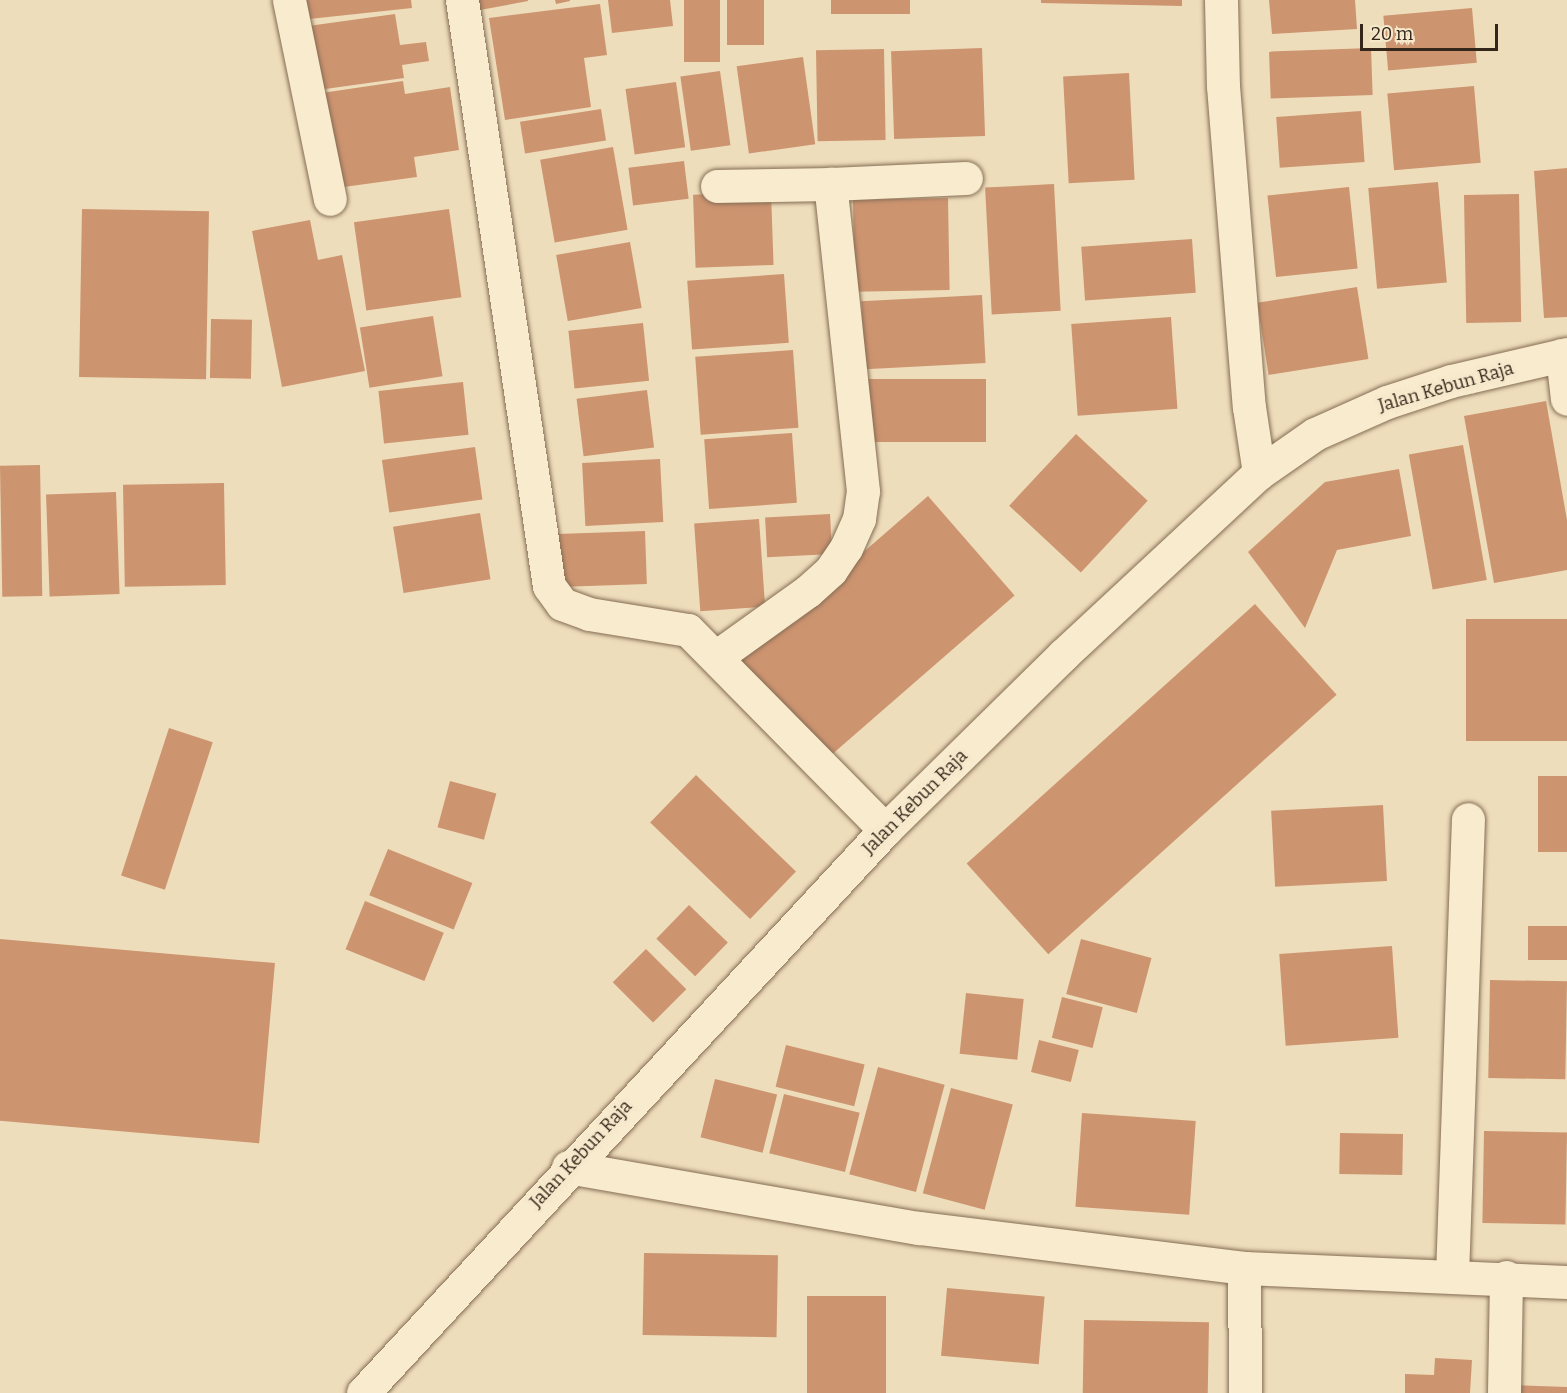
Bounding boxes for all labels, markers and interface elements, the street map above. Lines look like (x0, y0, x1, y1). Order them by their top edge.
scale bar (1363, 12, 1501, 50)
text: 20 m (1371, 23, 1413, 45)
street label: Jalan Kebun Raja (1376, 357, 1516, 417)
street label: Jalan Kebun Raja (858, 745, 972, 859)
street label: Jalan Kebun Raja (525, 1096, 637, 1212)

